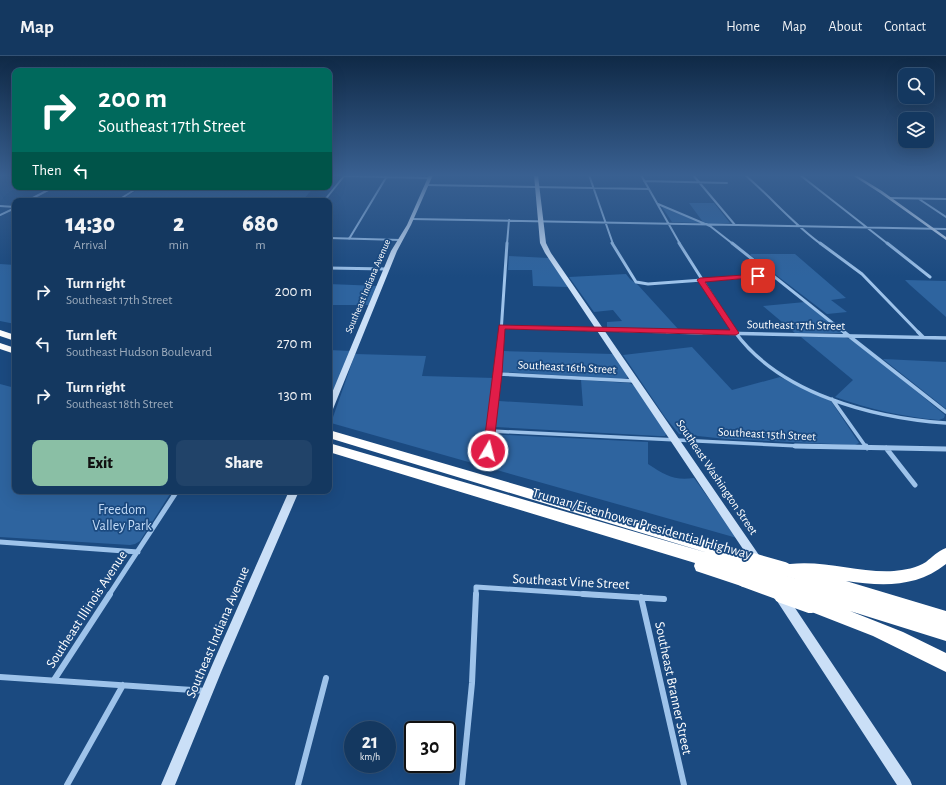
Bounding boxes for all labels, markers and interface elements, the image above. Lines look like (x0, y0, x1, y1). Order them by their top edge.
text: Map (20, 18, 54, 37)
text: Home (726, 20, 760, 34)
text: Map (782, 20, 806, 34)
text: About (828, 20, 862, 34)
text: Contact (884, 20, 926, 34)
map controls (898, 68, 934, 148)
button: search (898, 68, 934, 104)
icon: right (32, 84, 84, 136)
text: 200 m (98, 85, 167, 113)
button: layers (898, 112, 934, 148)
text: Southeast 17th Street (98, 118, 245, 136)
icon: left (70, 160, 92, 182)
text: Then (32, 163, 62, 178)
text: 14:30 (65, 212, 115, 236)
text: 2 (173, 212, 184, 236)
text: 680 (242, 212, 279, 236)
street label: Southeast Indiana Avenue (344, 238, 392, 335)
text: Arrival (74, 239, 107, 252)
text: min (169, 239, 189, 252)
text: m (255, 239, 266, 252)
pin (741, 259, 775, 293)
icon: arrive (747, 265, 769, 287)
text: Turn right (66, 276, 125, 291)
icon: right (32, 281, 54, 303)
text: 200 m (275, 284, 312, 299)
text: Southeast 17th Street (66, 294, 172, 307)
street label: Southeast 17th Street (747, 318, 845, 332)
text: Turn left (66, 328, 117, 343)
icon: left (32, 333, 54, 355)
text: 270 m (277, 336, 312, 351)
text: Southeast Hudson Boulevard (66, 346, 212, 359)
street label: Southeast 16th Street (517, 358, 617, 376)
text: Turn right (66, 380, 125, 395)
icon: right (32, 385, 54, 407)
text: 130 m (278, 388, 312, 403)
text: Southeast 18th Street (66, 398, 173, 411)
street label: Southeast Washington Street (674, 417, 760, 537)
street label: Southeast 15th Street (718, 425, 817, 443)
position arrow (467, 430, 509, 472)
button: Exit (32, 440, 168, 486)
button: Share (176, 440, 312, 486)
street label: Truman/Eisenhower Presidential Highway (530, 486, 753, 562)
park label: Freedom Valley Park (92, 503, 152, 533)
street label: Southeast Illinois Avenue (44, 548, 130, 671)
street label: Southeast Indiana Avenue (184, 564, 252, 700)
street label: Southeast Vine Street (512, 572, 630, 592)
street label: Southeast Branner Street (652, 620, 694, 757)
speed limit sign: 30 (404, 721, 456, 773)
text: 21 (362, 732, 378, 752)
text: km/h (360, 752, 380, 762)

